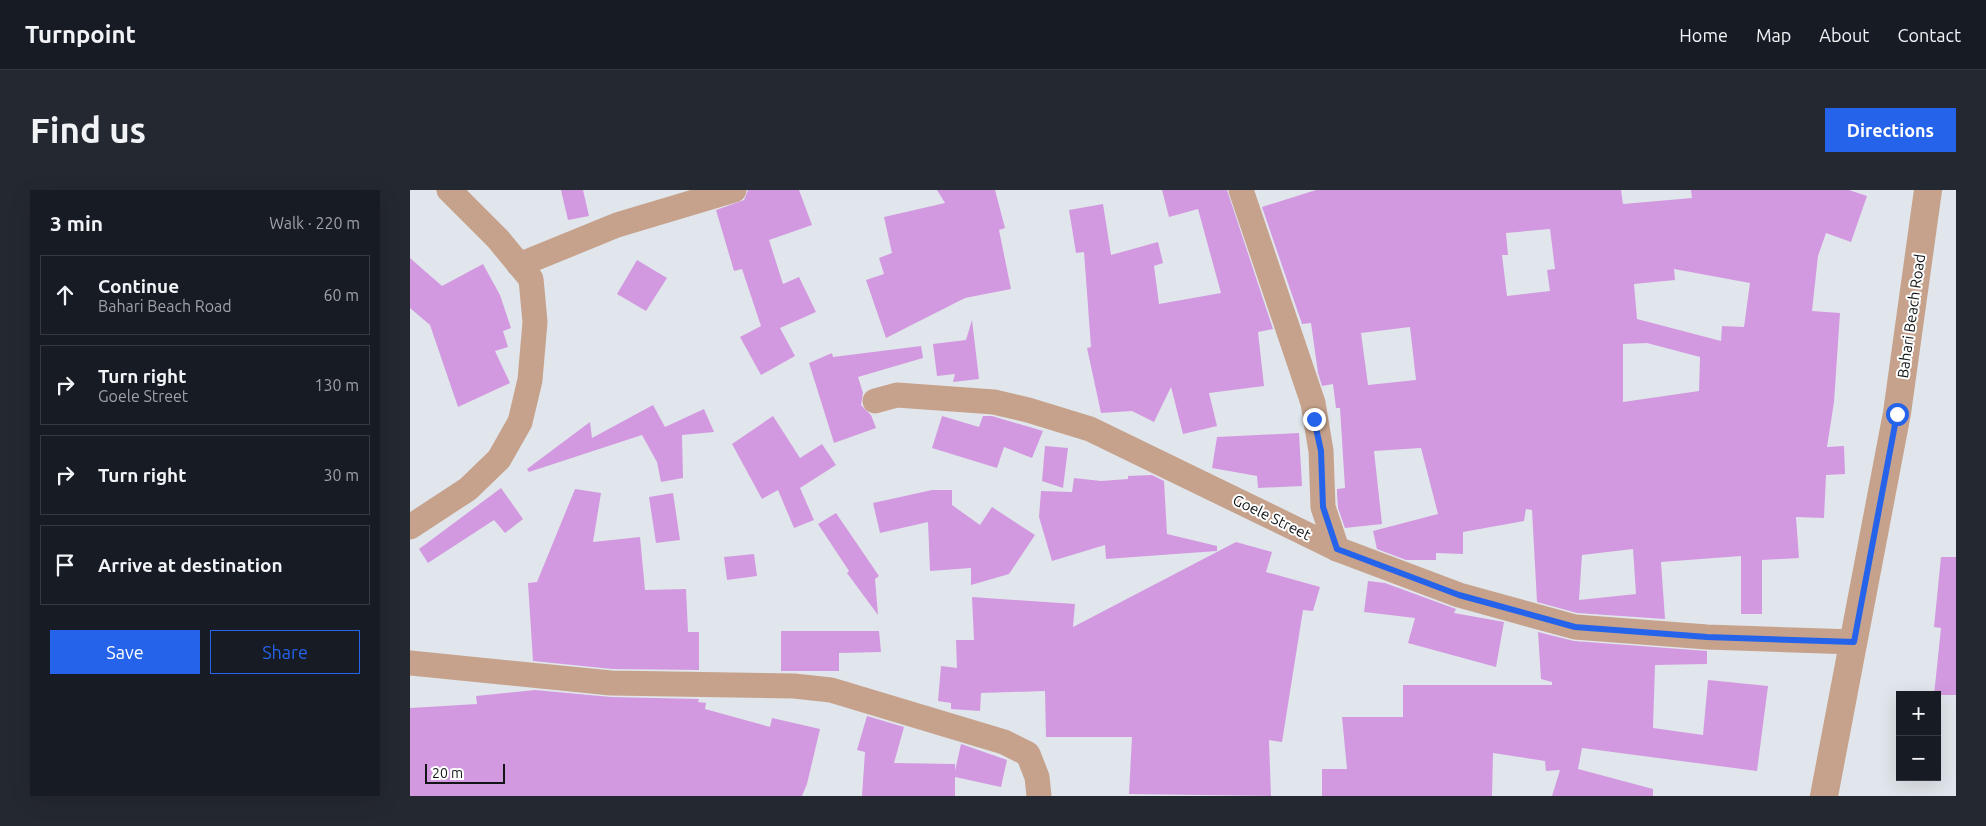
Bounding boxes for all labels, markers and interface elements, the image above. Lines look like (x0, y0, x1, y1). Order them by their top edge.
text: Turnpoint (25, 21, 136, 48)
text: Home (1679, 25, 1728, 45)
text: Map (1756, 25, 1791, 45)
text: About (1819, 25, 1869, 45)
text: Contact (1897, 25, 1961, 45)
button: Directions (1825, 108, 1956, 152)
text: Find us (30, 110, 146, 150)
text: 3 min (50, 211, 103, 235)
text: Walk · 220 m (269, 214, 360, 232)
street label: Bahari Beach Road (1894, 253, 1928, 379)
text: Continue (98, 275, 179, 297)
icon: ahead (51, 281, 79, 309)
text: 60 m (323, 286, 359, 304)
text: Bahari Beach Road (98, 297, 232, 315)
text: Turn right (98, 365, 186, 387)
icon: right (51, 371, 79, 399)
text: 130 m (314, 376, 359, 394)
text: Goele Street (98, 387, 188, 405)
route start (1886, 403, 1909, 426)
route end (1303, 408, 1326, 431)
icon: right (51, 461, 79, 489)
text: Turn right (98, 464, 186, 486)
text: 30 m (323, 466, 359, 484)
street label: Goele Street (1230, 491, 1314, 543)
icon: arrive (51, 551, 79, 579)
text: Arrive at destination (98, 554, 283, 576)
button: Save (50, 630, 200, 674)
button: Share (210, 630, 360, 674)
map controls (1896, 691, 1941, 781)
button: + (1896, 691, 1941, 736)
button: − (1896, 736, 1941, 781)
scale bar (425, 761, 505, 784)
text: 20 m (432, 765, 463, 781)

